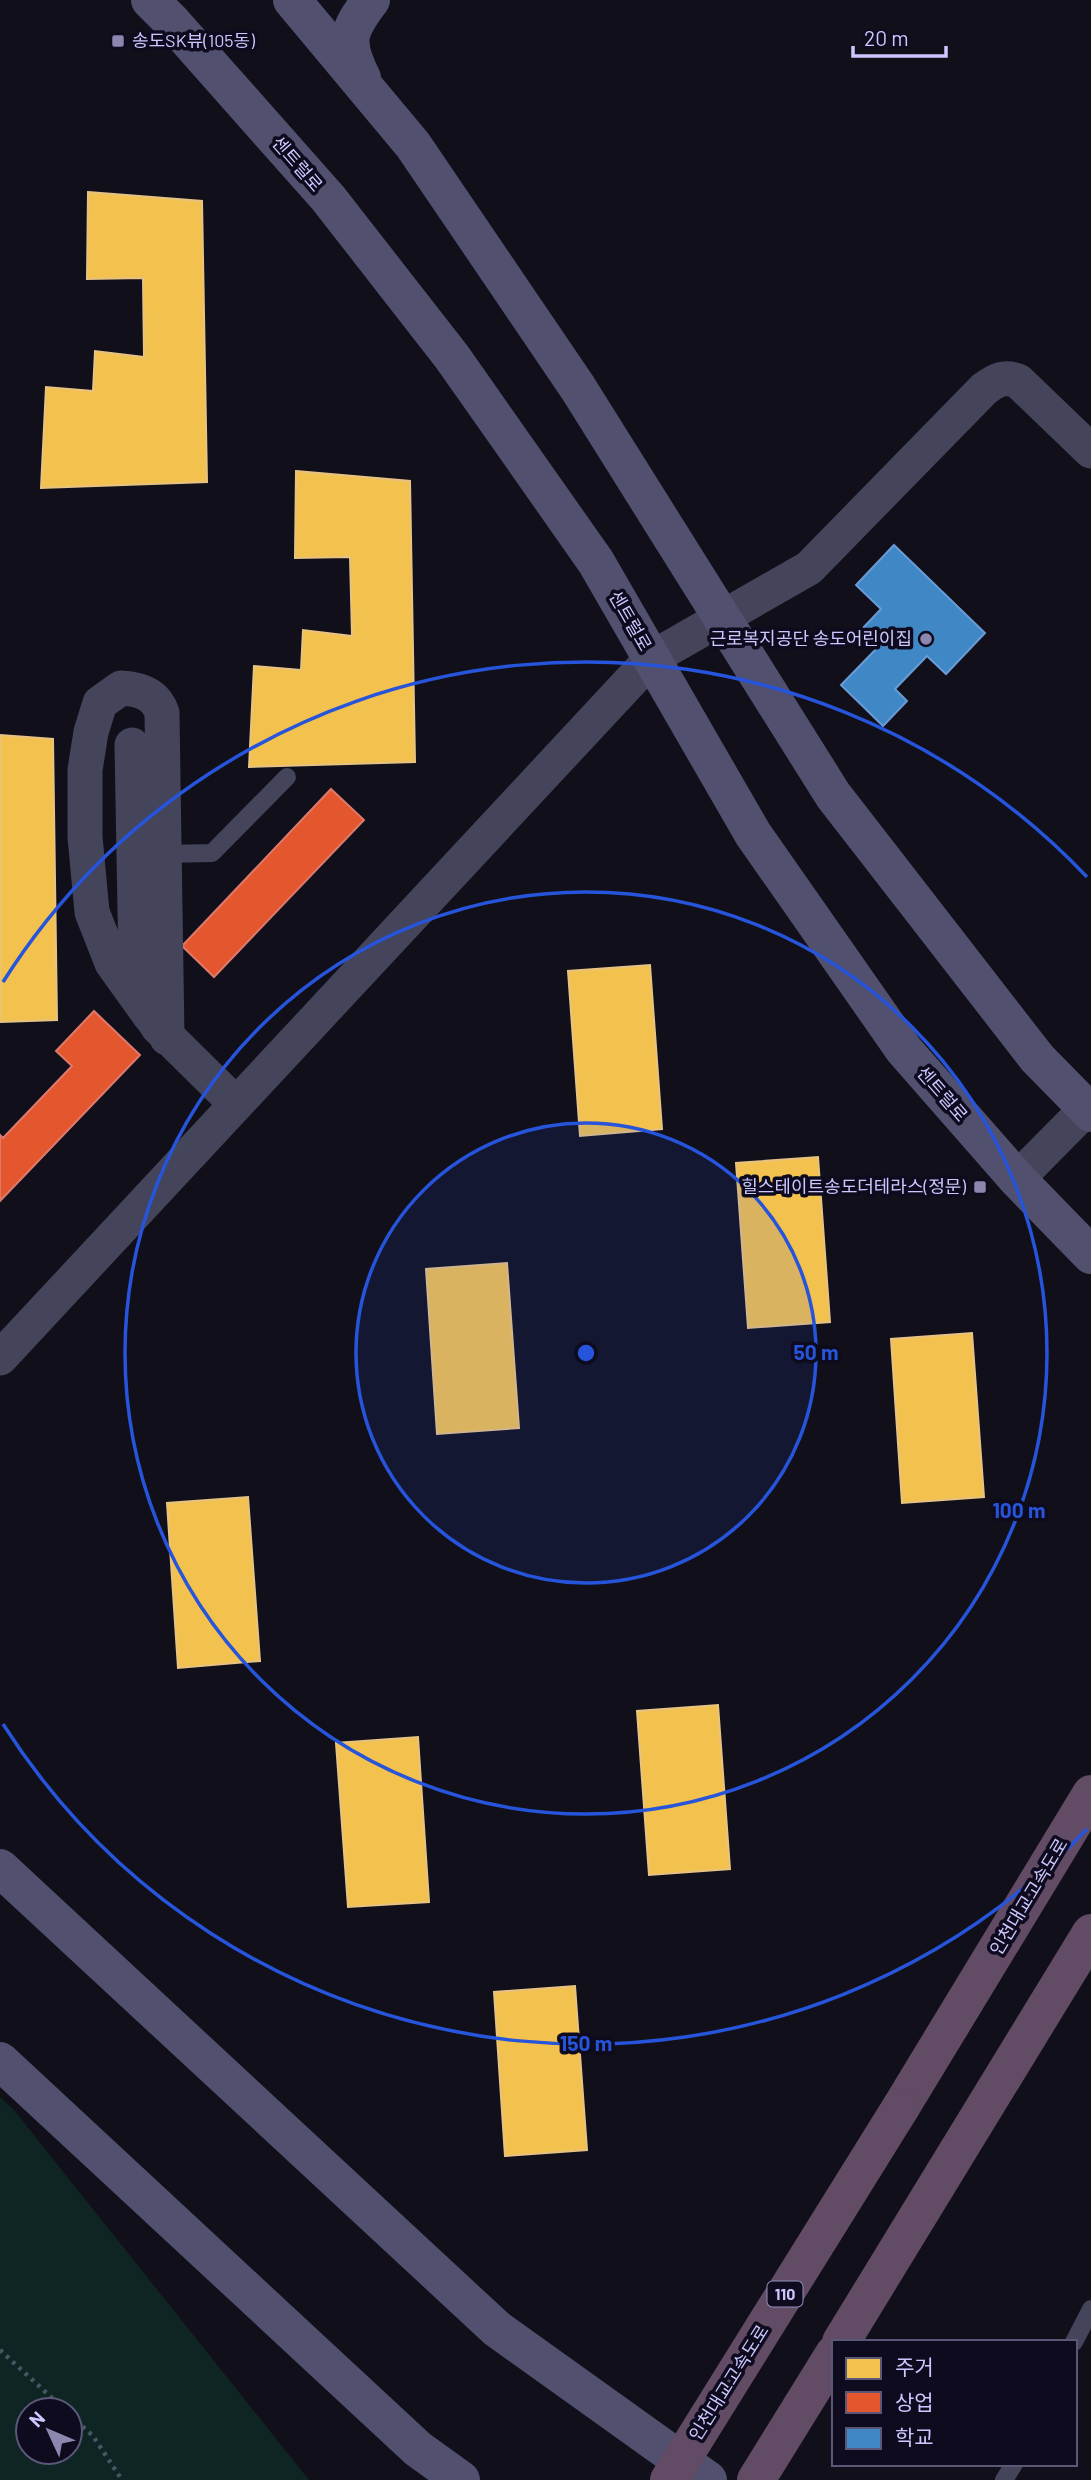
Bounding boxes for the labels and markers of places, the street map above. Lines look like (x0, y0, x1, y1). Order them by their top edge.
place label: 송도SK뷰(105동) (132, 29, 255, 51)
marker: 송도SK뷰(105동) (110, 33, 126, 49)
place label: 근로복지공단 송도어린이집 (710, 627, 912, 649)
marker: 근로복지공단 송도어린이집 (918, 631, 934, 647)
place label: 힐스테이트송도더테라스(정문) (741, 1175, 966, 1197)
marker: 힐스테이트송도더테라스(정문) (972, 1179, 988, 1195)
centre of rings (574, 1341, 598, 1365)

